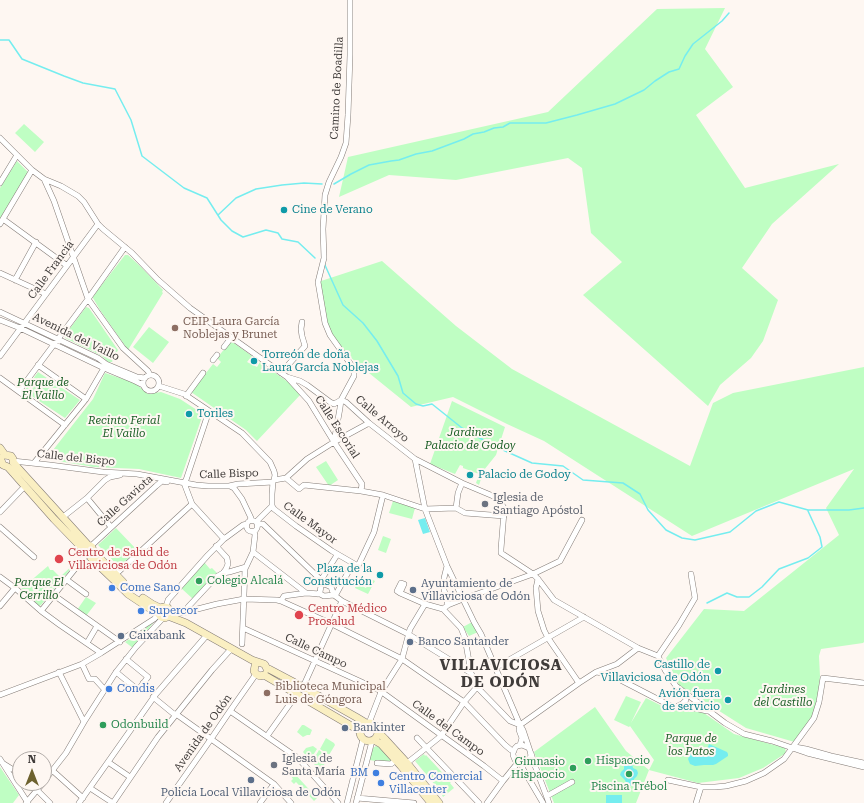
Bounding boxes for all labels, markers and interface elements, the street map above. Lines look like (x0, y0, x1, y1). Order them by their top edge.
street label: Camino de Boadilla (328, 36, 346, 140)
place label: Cine de Verano (292, 203, 373, 217)
marker: Cine de Verano (279, 205, 289, 215)
street label: Calle Francia (25, 238, 77, 302)
street label: Avenida del Vaillo (30, 310, 122, 364)
place label: CEIP Laura García Noblejas y Brunet (183, 315, 280, 341)
marker: CEIP Laura García Noblejas y Brunet (170, 323, 180, 333)
place label: Torreón de doña Laura García Noblejas (262, 348, 379, 374)
marker: Torreón de doña Laura García Noblejas (249, 356, 259, 366)
park label: Parque de El Vaillo (17, 376, 69, 402)
street label: Calle Escorial (312, 393, 362, 461)
street label: Calle Arroyo (353, 393, 411, 445)
place label: Toriles (197, 407, 233, 421)
marker: Toriles (184, 409, 194, 419)
park label: Recinto Ferial El Vaillo (88, 414, 160, 440)
park label: Jardines Palacio de Godoy (425, 426, 515, 452)
street label: Calle del Bispo (36, 447, 116, 469)
street label: Calle Bispo (199, 466, 259, 482)
place label: Palacio de Godoy (478, 468, 571, 482)
marker: Palacio de Godoy (465, 470, 475, 480)
street label: Calle Gaviota (94, 473, 156, 529)
place label: Iglesia de Santiago Apóstol (493, 491, 583, 517)
street label: Calle Mayor (281, 499, 339, 547)
marker: Iglesia de Santiago Apóstol (480, 499, 490, 509)
place label: Centro de Salud de Villaviciosa de Odón (68, 546, 177, 572)
marker: Centro de Salud de Villaviciosa de Odón (53, 553, 65, 565)
place label: Plaza de la Constitución (303, 562, 372, 588)
marker: Plaza de la Constitución (375, 570, 385, 580)
place label: Colegio Alcalá (207, 574, 283, 588)
park label: Parque El Cerrillo (14, 576, 64, 602)
marker: Colegio Alcalá (194, 576, 204, 586)
place label: Ayuntamiento de Villaviciosa de Odón (421, 577, 530, 603)
place label: Come Sano (120, 581, 180, 595)
marker: Come Sano (107, 583, 117, 593)
marker: Ayuntamiento de Villaviciosa de Odón (408, 585, 418, 595)
place label: Centro Médico Prosalud (308, 602, 387, 628)
place label: Supercor (149, 604, 198, 618)
marker: Supercor (136, 606, 146, 616)
marker: Centro Médico Prosalud (293, 609, 305, 621)
place label: Caixabank (129, 629, 186, 643)
marker: Caixabank (116, 631, 126, 641)
street label: Calle Campo (283, 631, 349, 671)
place label: Banco Santander (418, 635, 509, 649)
marker: Banco Santander (405, 637, 415, 647)
district label: VILLAVICIOSA DE ODÓN (439, 657, 563, 692)
place label: Castillo de Villaviciosa de Odón (601, 658, 710, 684)
marker: Castillo de Villaviciosa de Odón (713, 666, 723, 676)
place label: Biblioteca Municipal Luis de Góngora (275, 680, 386, 706)
place label: Condis (117, 682, 155, 696)
park label: Jardines del Castillo (754, 683, 812, 709)
marker: Condis (104, 684, 114, 694)
place label: Avión fuera de servicio (659, 687, 720, 713)
marker: Biblioteca Municipal Luis de Góngora (262, 688, 272, 698)
street label: Avenida de Odón (171, 692, 235, 774)
marker: Avión fuera de servicio (723, 695, 733, 705)
street label: Calle del Campo (409, 697, 487, 759)
place label: Odonbuild (111, 718, 168, 732)
marker: Odonbuild (98, 720, 108, 730)
place label: Bankinter (353, 721, 405, 735)
marker: Bankinter (340, 723, 350, 733)
park label: Parque de los Patos (665, 732, 717, 758)
north arrow (12, 751, 52, 791)
place label: Iglesia de Santa María (282, 752, 345, 778)
text: N (28, 753, 36, 766)
place label: Hispaocio (596, 754, 650, 768)
place label: Gimnasio Hispaocio (511, 755, 565, 781)
marker: Hispaocio (583, 756, 593, 766)
marker: Iglesia de Santa María (269, 760, 279, 770)
marker: Gimnasio Hispaocio (568, 763, 578, 773)
place label: BM (350, 766, 368, 780)
marker: BM (371, 768, 381, 778)
marker: Piscina Trébol (624, 769, 634, 779)
place label: Centro Comercial Villacenter (389, 770, 482, 796)
marker: Policía Local Villaviciosa de Odón (246, 775, 256, 785)
marker: Centro Comercial Villacenter (376, 778, 386, 788)
place label: Piscina Trébol (591, 780, 667, 794)
place label: Policía Local Villaviciosa de Odón (161, 786, 341, 800)

